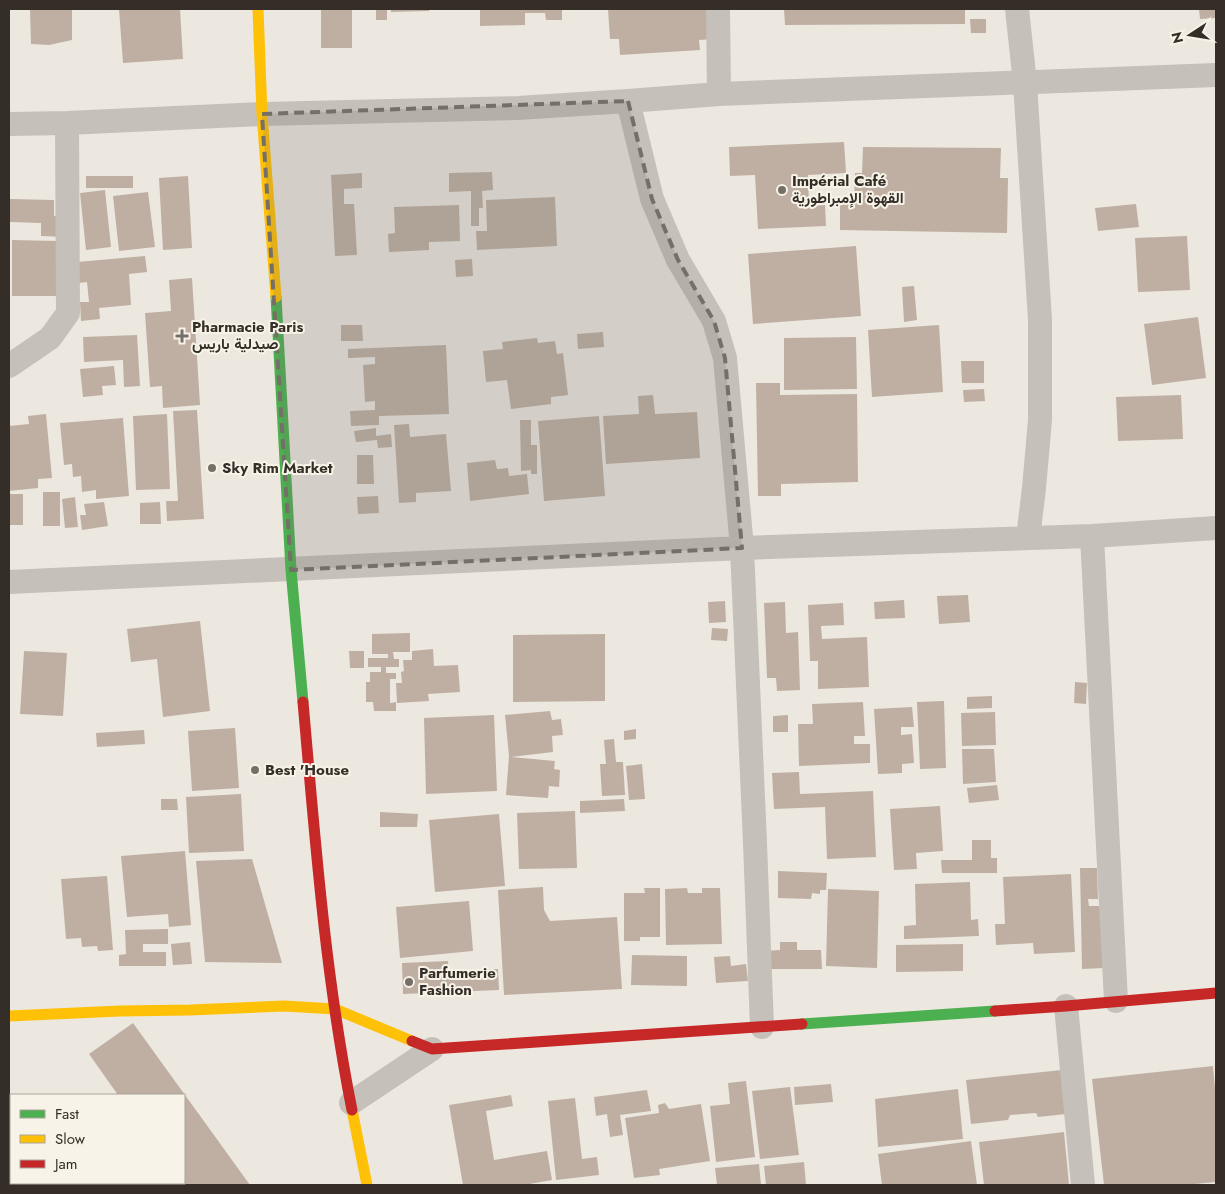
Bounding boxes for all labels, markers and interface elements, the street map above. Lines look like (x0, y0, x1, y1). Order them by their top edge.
north arrow (1165, 10, 1215, 60)
text: N (1166, 30, 1188, 45)
place label: Impérial Café القهوة الإمبراطورية (792, 170, 904, 209)
marker: Impérial Café القهوة الإمبراطورية (776, 184, 788, 196)
place label: Pharmacie Paris صيدلية باريس (192, 316, 303, 355)
marker: Pharmacie Paris صيدلية باريس (176, 330, 188, 342)
place label: Sky Rim Market (222, 457, 333, 479)
marker: Sky Rim Market (206, 462, 218, 474)
place label: Best 'House (265, 759, 349, 781)
marker: Best 'House (249, 764, 261, 776)
place label: Parfumerie Fashion (419, 962, 496, 1001)
marker: Parfumerie Fashion (403, 976, 415, 988)
legend (10, 1094, 185, 1184)
text: Fast (55, 1103, 79, 1125)
text: Slow (55, 1128, 86, 1150)
text: Jam (53, 1153, 78, 1175)

